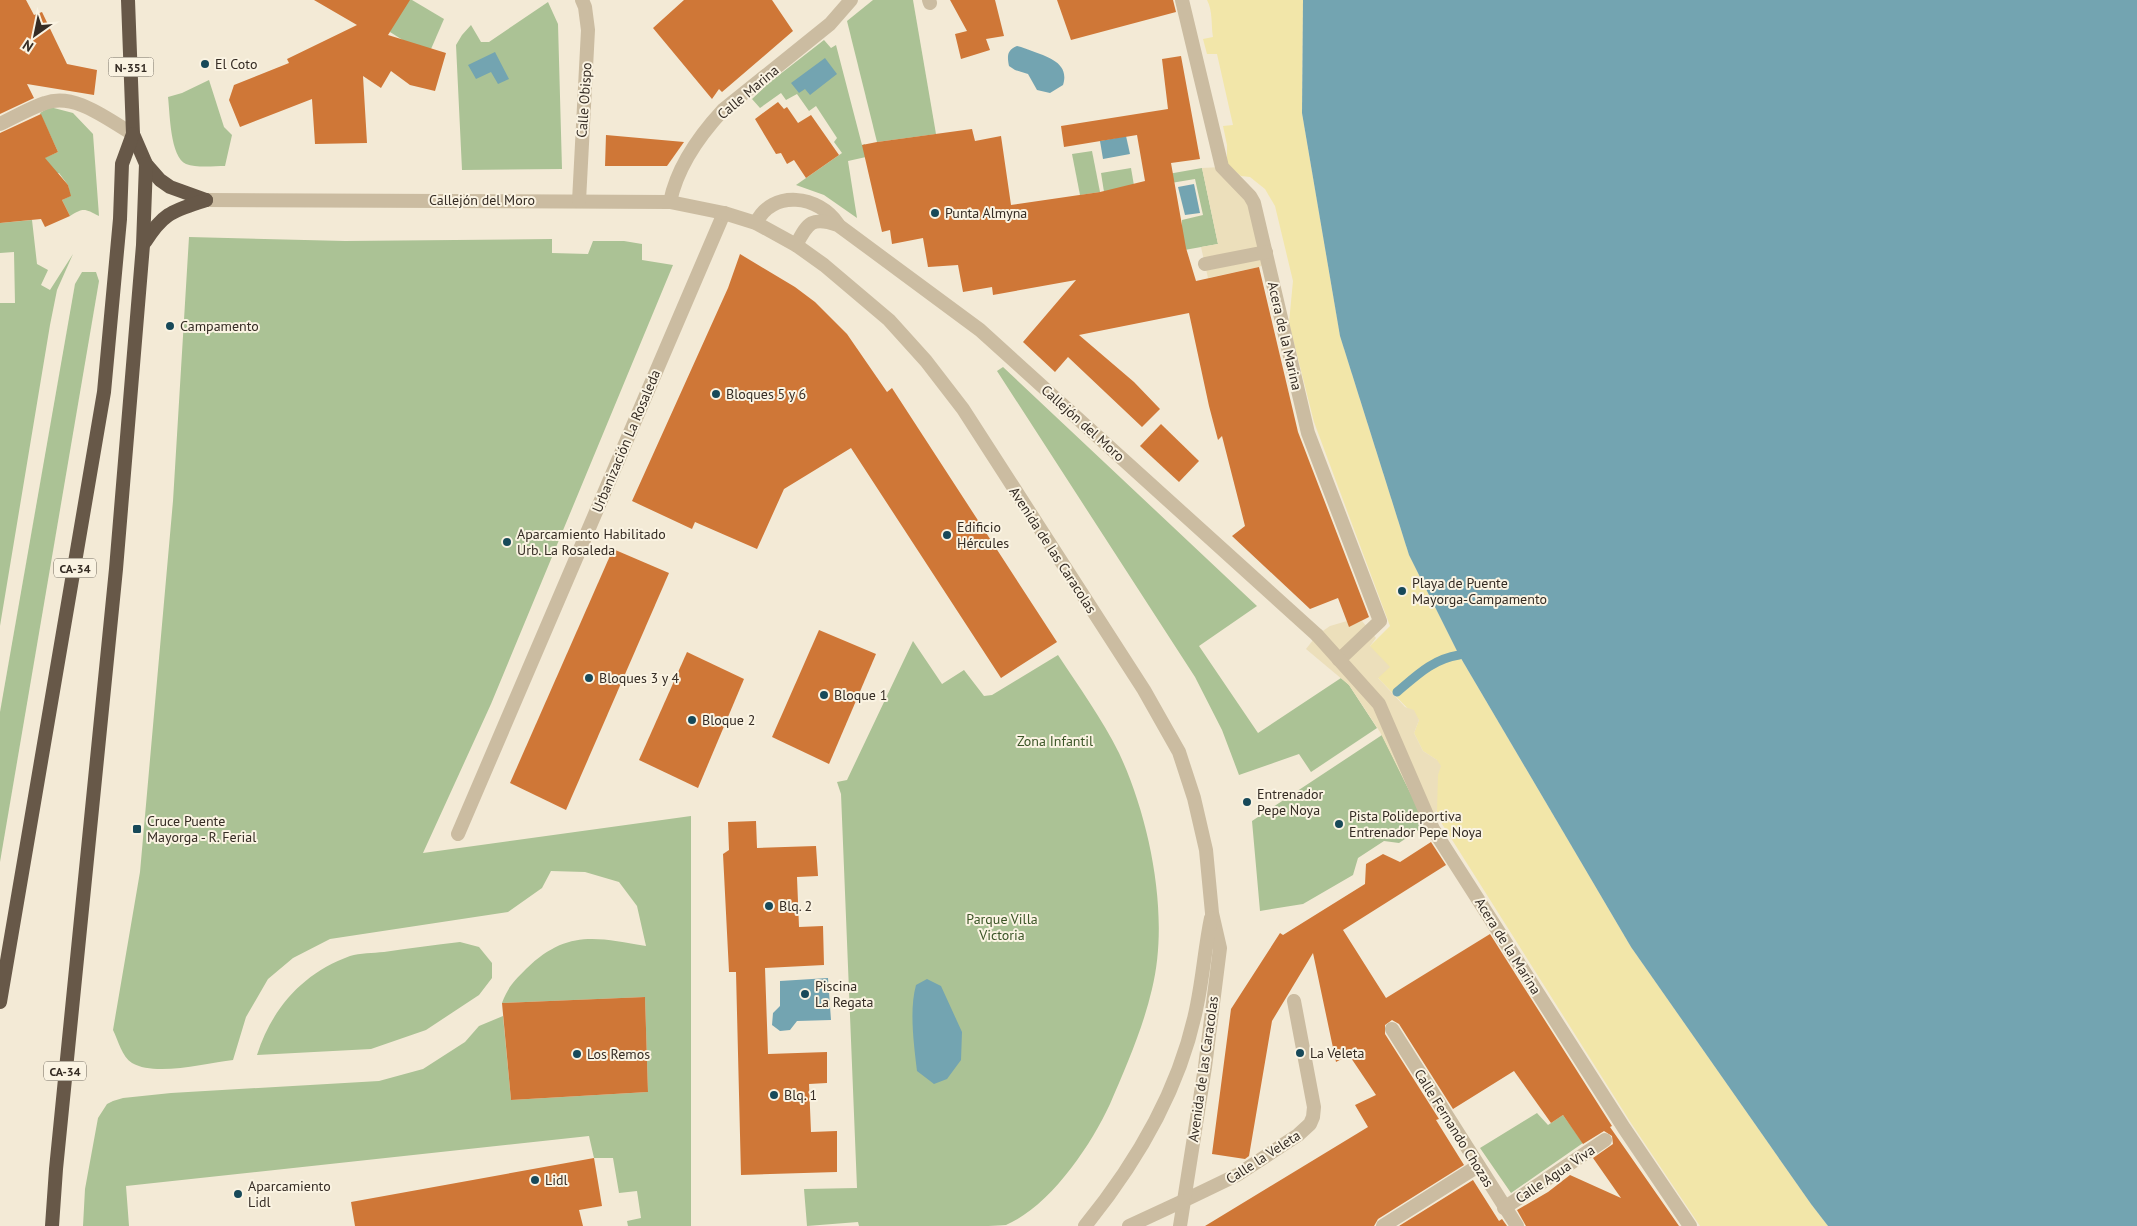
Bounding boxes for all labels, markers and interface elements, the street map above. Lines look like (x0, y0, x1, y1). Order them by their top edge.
north arrow (10, 10, 60, 60)
text: N (19, 36, 37, 56)
place label: El Coto (215, 55, 257, 73)
road number: N-351 (108, 58, 154, 76)
marker: El Coto (199, 58, 211, 70)
street label: Calle Marina (714, 61, 782, 123)
street label: Calle Obispo (572, 62, 596, 138)
street label: Callejón del Moro (429, 191, 535, 209)
place label: Punta Almyna (945, 204, 1027, 222)
marker: Punta Almyna (929, 207, 941, 219)
street label: Acera de la Marina (1264, 280, 1306, 392)
place label: Campamento (180, 317, 259, 335)
marker: Campamento (164, 320, 176, 332)
street label: Urbanización La Rosaleda (588, 367, 664, 515)
street label: Callejón del Moro (1038, 381, 1128, 465)
place label: Bloques 5 y 6 (726, 385, 806, 403)
marker: Bloques 5 y 6 (710, 388, 722, 400)
street label: Avenida de las Caracolas (1005, 483, 1101, 617)
place label: Edificio Hércules (957, 518, 1009, 552)
place label: Aparcamiento Habilitado Urb. La Rosaleda (517, 525, 666, 559)
marker: Edificio Hércules (941, 529, 953, 541)
marker: Aparcamiento Habilitado Urb. La Rosaleda (501, 536, 513, 548)
road number: CA-34 (54, 558, 96, 578)
place label: Playa de Puente Mayorga-Campamento (1412, 574, 1547, 608)
marker: Playa de Puente Mayorga-Campamento (1396, 585, 1408, 597)
place label: Bloques 3 y 4 (599, 669, 680, 687)
marker: Bloques 3 y 4 (583, 672, 595, 684)
place label: Bloque 1 (834, 686, 887, 704)
marker: Bloque 1 (818, 689, 830, 701)
place label: Bloque 2 (702, 711, 755, 729)
marker: Bloque 2 (686, 714, 698, 726)
park label: Zona Infantil (1017, 732, 1093, 750)
place label: Entrenador Pepe Noya (1257, 785, 1323, 819)
marker: Entrenador Pepe Noya (1241, 796, 1253, 808)
place label: Pista Polideportiva Entrenador Pepe Noya (1349, 807, 1482, 841)
place label: Cruce Puente Mayorga - R. Ferial (147, 812, 256, 846)
marker: Pista Polideportiva Entrenador Pepe Noya (1333, 818, 1345, 830)
marker: Cruce Puente Mayorga - R. Ferial (131, 823, 143, 835)
street label: Acera de la Marina (1471, 894, 1545, 998)
place label: Blq. 2 (779, 897, 812, 915)
marker: Blq. 2 (763, 900, 775, 912)
park label: Parque Villa Victoria (966, 910, 1038, 944)
place label: Piscina La Regata (815, 977, 873, 1011)
marker: Piscina La Regata (799, 988, 811, 1000)
street label: Avenida de las Caracolas (1184, 995, 1222, 1143)
place label: La Veleta (1310, 1044, 1364, 1062)
place label: Los Remos (587, 1045, 650, 1063)
marker: La Veleta (1294, 1047, 1306, 1059)
marker: Los Remos (571, 1048, 583, 1060)
road number: CA-34 (44, 1062, 86, 1080)
street label: Calle Fernando Chozas (1410, 1066, 1498, 1190)
place label: Blq. 1 (784, 1086, 817, 1104)
marker: Blq. 1 (768, 1089, 780, 1101)
street label: Calle la Veleta (1222, 1126, 1304, 1188)
street label: Calle Agua Viva (1512, 1141, 1598, 1207)
place label: Lidl (545, 1171, 568, 1189)
marker: Lidl (529, 1174, 541, 1186)
place label: Aparcamiento Lidl (248, 1177, 331, 1211)
marker: Aparcamiento Lidl (232, 1188, 244, 1200)

